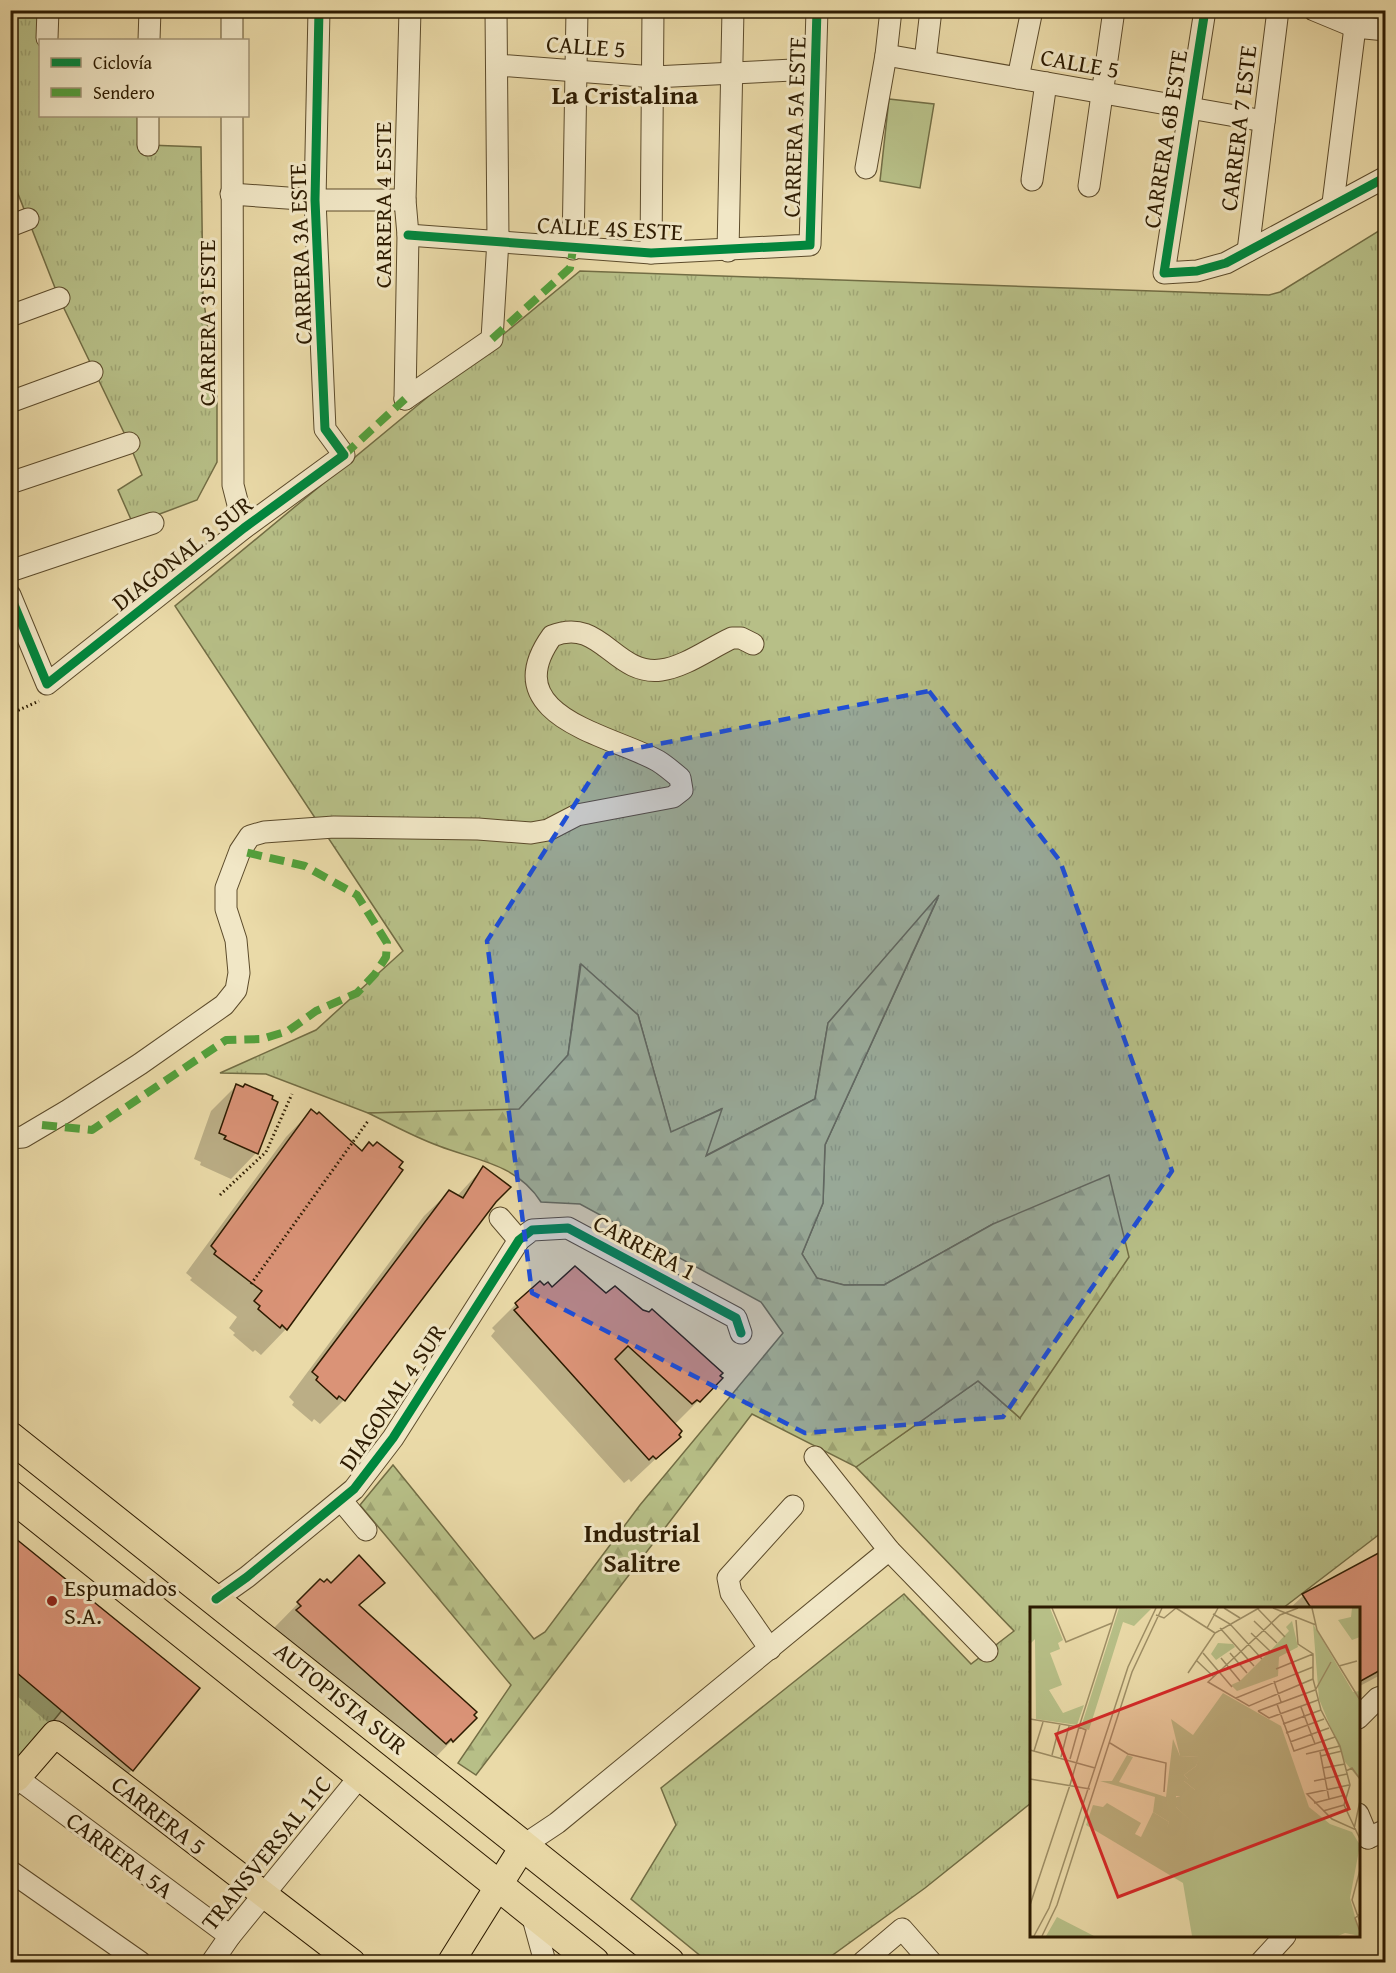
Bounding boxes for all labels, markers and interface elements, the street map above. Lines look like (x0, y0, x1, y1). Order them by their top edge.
street label: CALLE 5 (545, 26, 627, 66)
street label: CARRERA 5A ESTE (773, 36, 815, 218)
legend (39, 39, 249, 117)
street label: CALLE 5 (1038, 39, 1122, 87)
street label: CARRERA 7 ESTE (1210, 43, 1266, 213)
street label: CARRERA 6B ESTE (1134, 47, 1196, 231)
text: Ciclovía (93, 49, 152, 76)
district label: La Cristalina (552, 75, 699, 114)
text: Sendero (93, 79, 155, 106)
street label: CARRERA 4 ESTE (365, 122, 400, 288)
street label: CARRERA 3A ESTE (279, 163, 321, 345)
street label: CALLE 4S ESTE (536, 207, 684, 249)
street label: CARRERA 3 ESTE (189, 240, 224, 406)
street label: DIAGONAL 3 SUR (104, 487, 260, 619)
street label: CARRERA 1 (587, 1205, 703, 1289)
street label: DIAGONAL 4 SUR (330, 1316, 454, 1477)
district label: Industrial Salitre (584, 1513, 700, 1582)
place label: Espumados S.A. (64, 1570, 177, 1633)
marker: Espumados S.A. (45, 1594, 59, 1608)
inset map (1030, 1607, 1360, 1937)
street label: AUTOPISTA SUR (267, 1633, 415, 1763)
street label: CARRERA 5 (104, 1767, 214, 1863)
street label: TRANSVERSAL 11C (193, 1768, 339, 1938)
street label: CARRERA 5A (59, 1803, 181, 1907)

